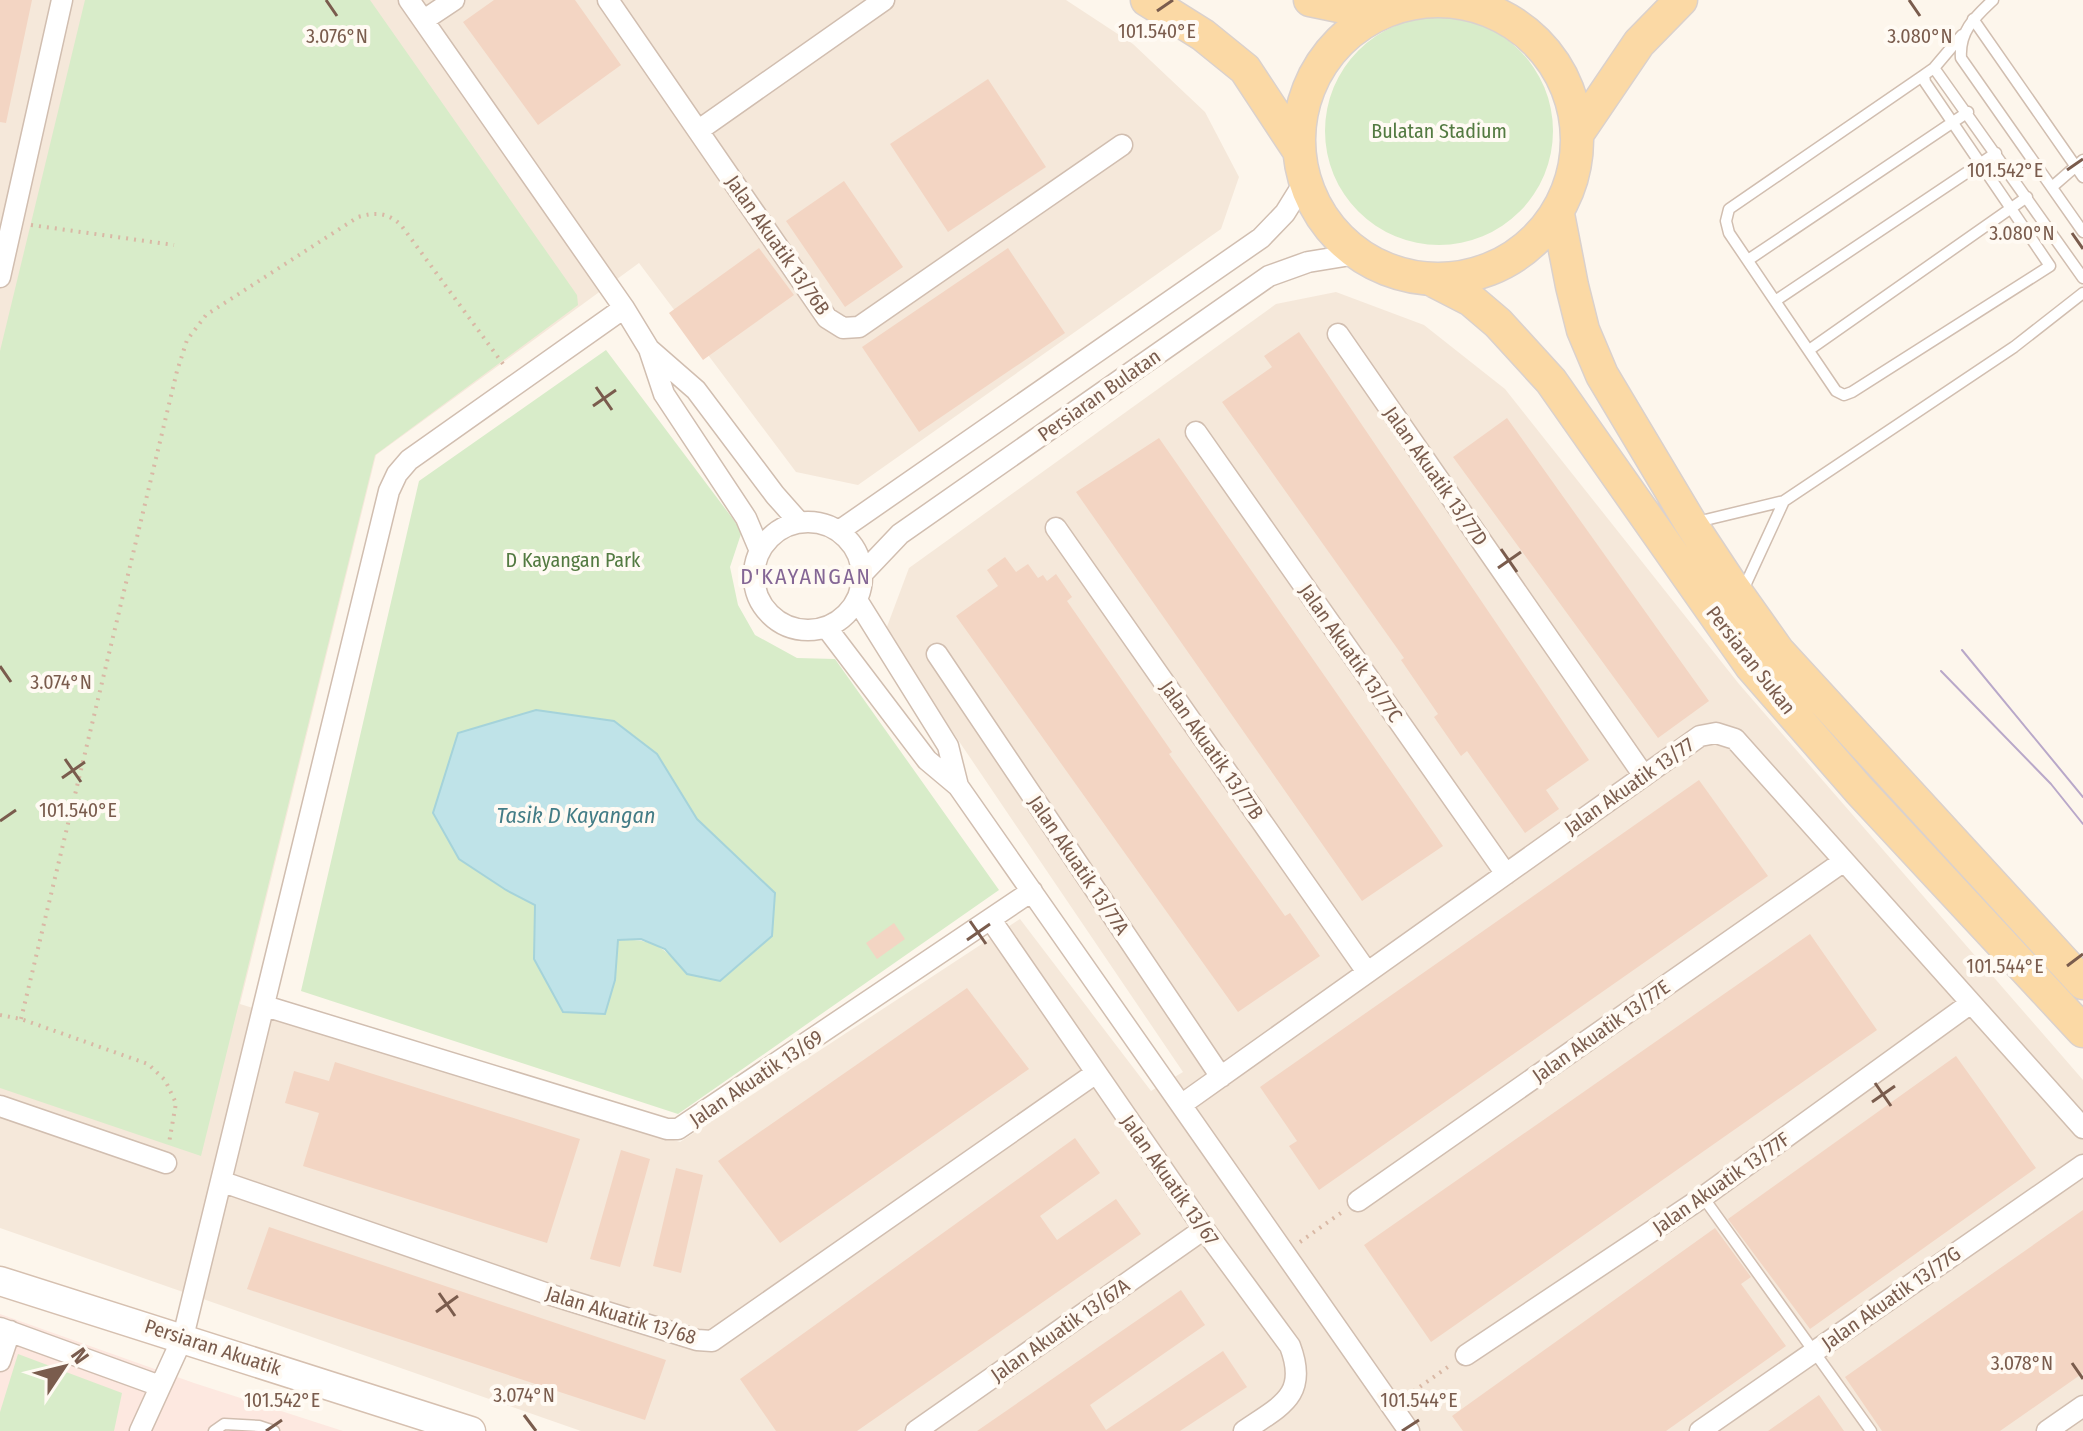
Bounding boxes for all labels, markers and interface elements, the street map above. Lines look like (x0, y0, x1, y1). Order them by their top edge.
text: 101.540°E (1118, 19, 1196, 43)
text: 3.076°N (306, 24, 368, 48)
text: 3.080°N (1887, 24, 1953, 48)
park label: Bulatan Stadium (1371, 119, 1507, 143)
text: 101.542°E (1967, 158, 2043, 182)
street label: Jalan Akuatik 13/76B (721, 170, 835, 320)
text: 3.080°N (1989, 221, 2055, 245)
street label: Persiaran Bulatan (1033, 344, 1165, 446)
street label: Jalan Akuatik 13/77D (1379, 402, 1493, 550)
park label: D Kayangan Park (506, 548, 641, 572)
district label: D'KAYANGAN (740, 563, 872, 590)
street label: Jalan Akuatik 13/77C (1294, 579, 1408, 727)
street label: Persiaran Sukan (1701, 601, 1801, 719)
text: 3.074°N (30, 670, 92, 694)
street label: Jalan Akuatik 13/77B (1155, 676, 1269, 824)
street label: Jalan Akuatik 13/77 (1559, 732, 1699, 840)
street label: Jalan Akuatik 13/77A (1024, 791, 1135, 940)
text: 101.540°E (39, 798, 117, 822)
water label: Tasik D Kayangan (497, 802, 655, 829)
text: 101.544°E (1966, 954, 2044, 978)
street label: Jalan Akuatik 13/77E (1528, 975, 1674, 1087)
street label: Jalan Akuatik 13/69 (685, 1025, 827, 1131)
street label: Jalan Akuatik 13/67 (1116, 1110, 1224, 1250)
street label: Jalan Akuatik 13/77F (1648, 1127, 1794, 1239)
street label: Jalan Akuatik 13/77G (1817, 1241, 1965, 1355)
street label: Jalan Akuatik 13/67A (986, 1273, 1134, 1387)
street label: Jalan Akuatik 13/68 (543, 1281, 699, 1349)
street label: Persiaran Akuatik (142, 1314, 285, 1381)
north arrow (24, 1327, 104, 1407)
text: N (65, 1343, 95, 1369)
text: 3.078°N (1991, 1351, 2053, 1375)
text: 3.074°N (493, 1383, 555, 1407)
text: 101.542°E (244, 1388, 320, 1412)
text: 101.544°E (1380, 1388, 1458, 1412)

